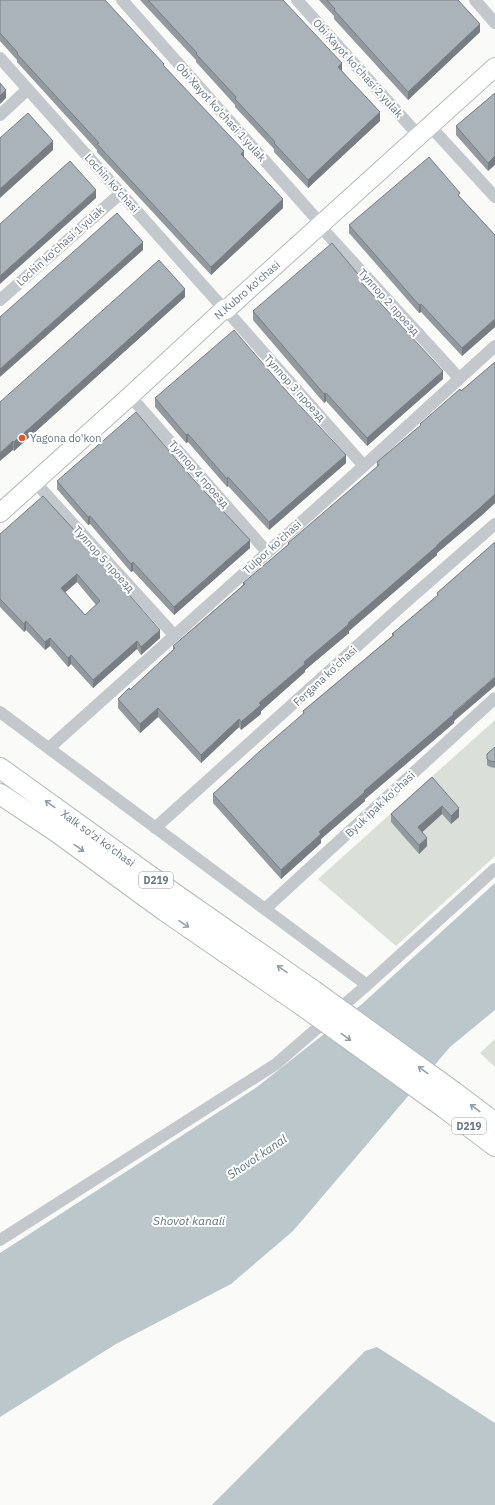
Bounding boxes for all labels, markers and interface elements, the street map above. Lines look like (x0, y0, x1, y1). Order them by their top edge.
street label: Obi Xayot ko'chasi 2 yulak (310, 16, 406, 120)
street label: Obi Xayot ko'chasi 1 yulak (173, 60, 269, 164)
street label: Lochin ko'chasi (82, 151, 142, 215)
street label: Lochin ko'chasi 1 yulak (13, 203, 107, 289)
street label: N.Kubro ko'chasi (211, 258, 283, 322)
street label: Тулпор 2 проезд (355, 266, 423, 339)
street label: Тулпор 3 проезд (261, 352, 329, 425)
place label: Yagona do'kon (30, 431, 101, 445)
marker: Yagona do'kon (17, 433, 27, 443)
street label: Тулпор 4 проезд (166, 437, 232, 511)
street label: Tulpor ko'chasi (240, 517, 304, 577)
street label: Тулпор 5 проезд (70, 523, 138, 596)
street label: Fergana ko'chasi (290, 643, 360, 709)
street label: Byuk ipak ko'chasi (342, 768, 418, 840)
one-way arrow (45, 800, 56, 808)
street label: Xalk so'zi ko'chasi (58, 806, 138, 870)
one-way arrow (73, 844, 84, 852)
road number: D219 (139, 872, 173, 888)
one-way arrow (178, 920, 189, 928)
one-way arrow (277, 965, 288, 973)
one-way arrow (341, 1033, 352, 1041)
one-way arrow (417, 1065, 428, 1074)
one-way arrow (469, 1103, 480, 1112)
road number: D219 (452, 1118, 486, 1134)
water label: Shovot kanal (224, 1131, 290, 1182)
water label: Shovot kanali (153, 1213, 226, 1228)

